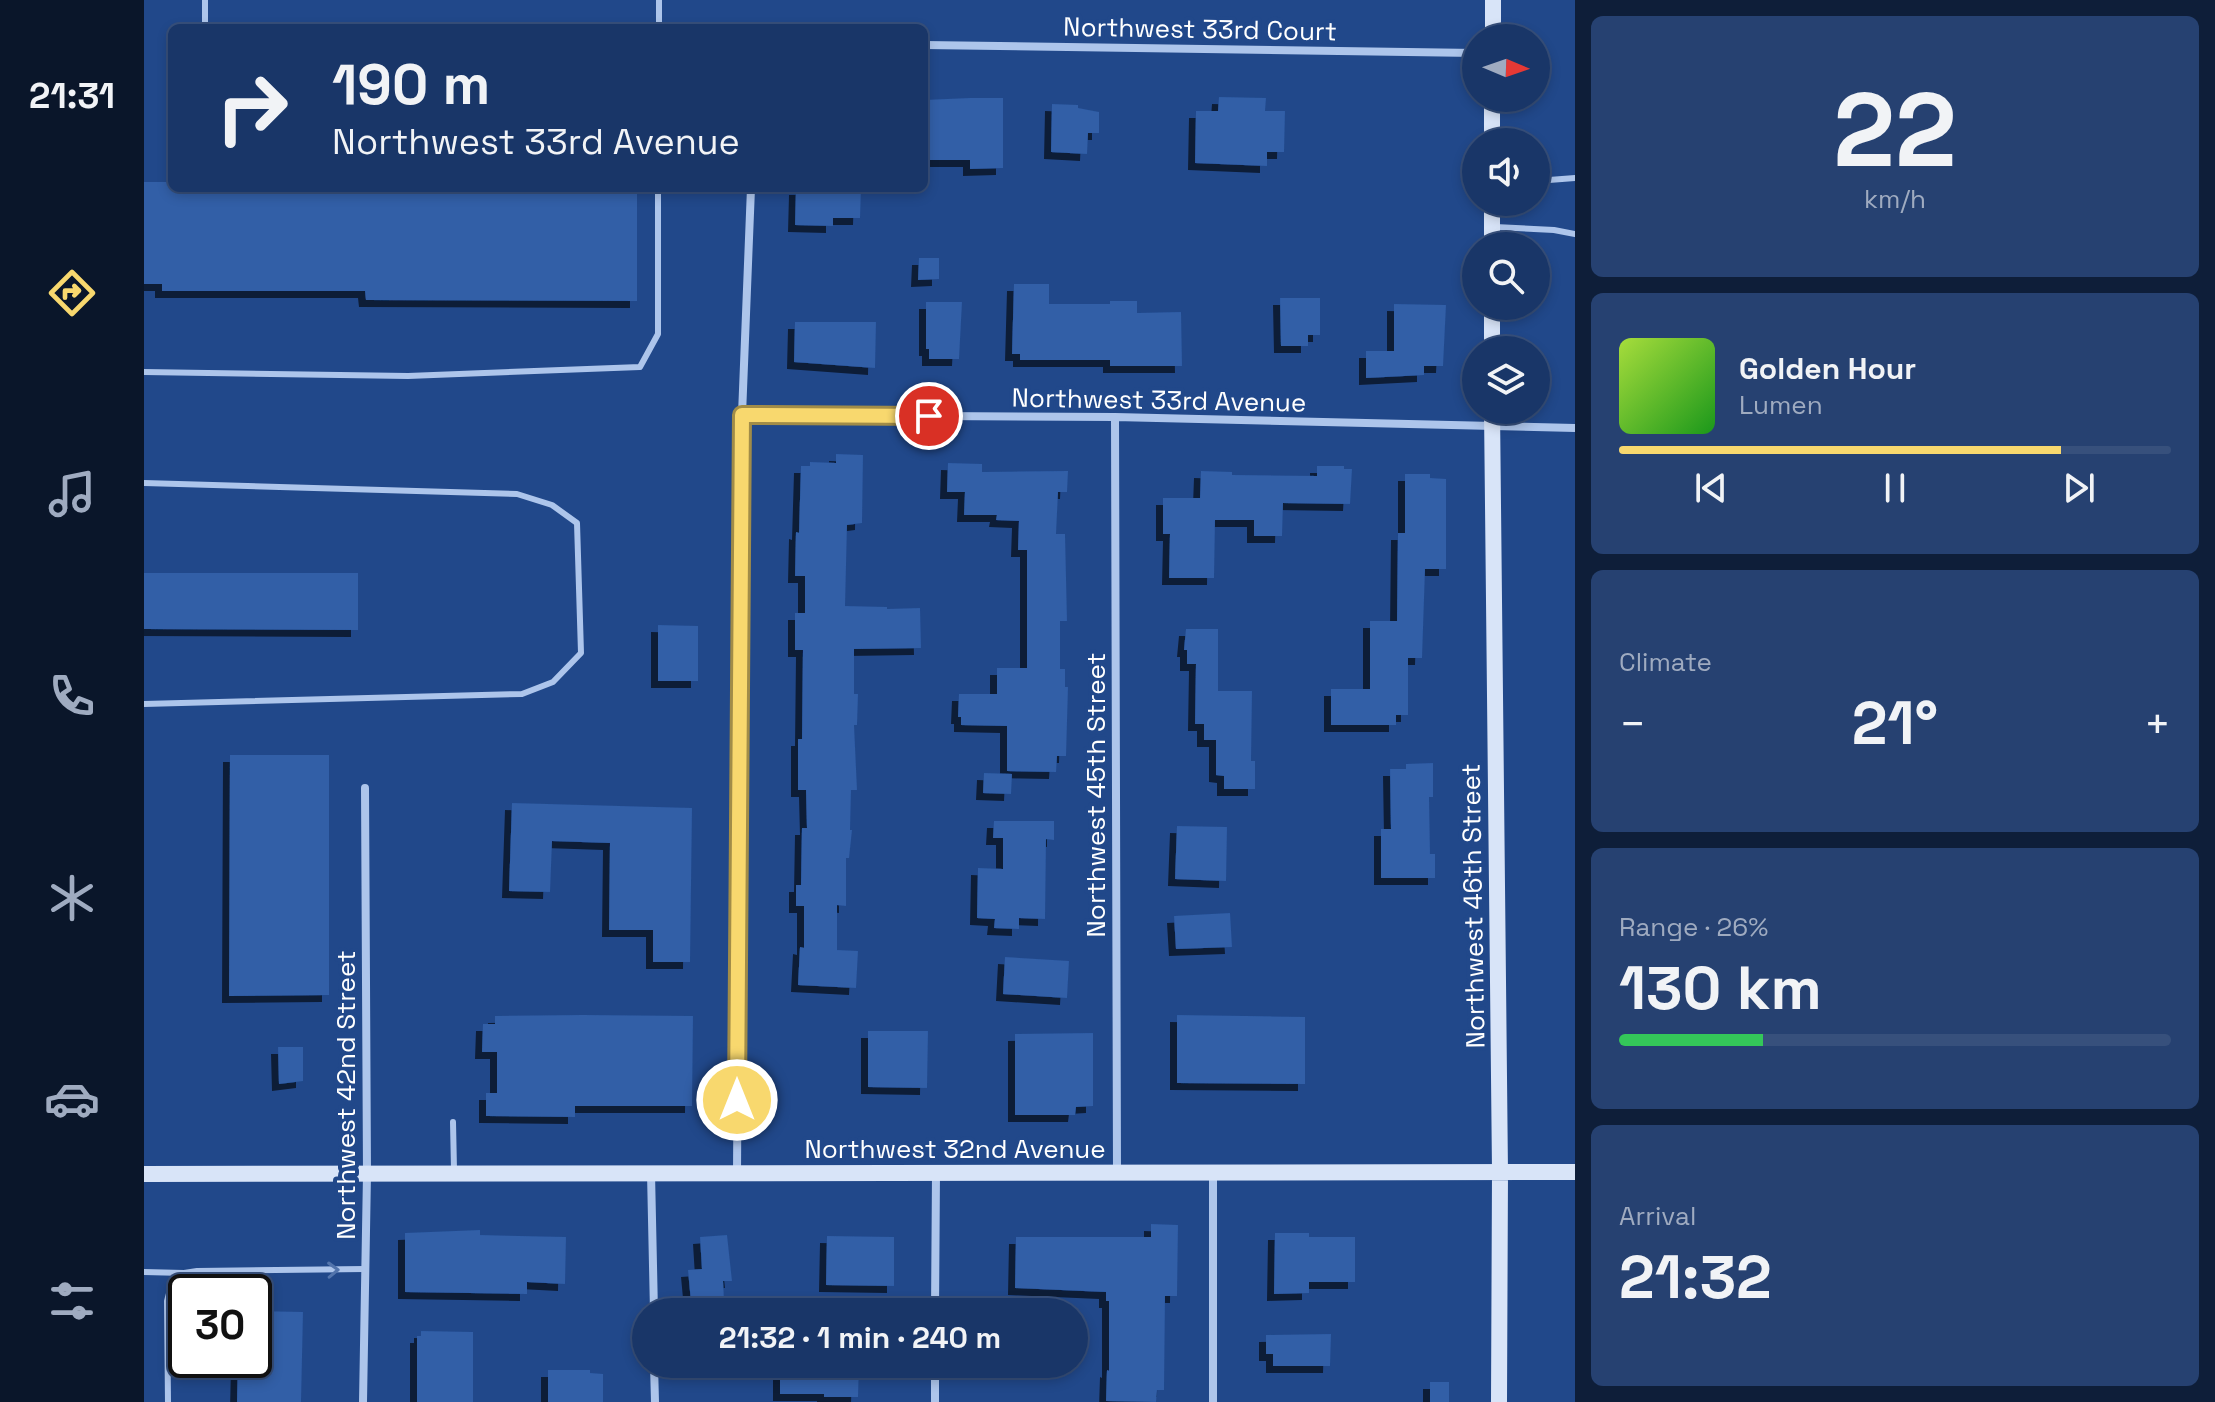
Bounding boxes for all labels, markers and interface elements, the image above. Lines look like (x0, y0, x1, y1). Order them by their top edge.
street label: Northwest 33rd Court (1063, 10, 1337, 48)
north arrow (1462, 24, 1550, 112)
map controls (1462, 24, 1550, 424)
text: 190 m (332, 49, 490, 120)
icon: right (200, 56, 304, 160)
text: 22 (1833, 64, 1957, 196)
text: 21:31 (29, 73, 115, 119)
text: Northwest 33rd Avenue (332, 119, 740, 165)
button: sound (1462, 128, 1550, 216)
text: km/h (1864, 182, 1926, 216)
button: search (1462, 232, 1550, 320)
icon: directions (44, 265, 100, 321)
button: layers (1462, 336, 1550, 424)
text: Golden Hour (1739, 349, 1916, 388)
street label: Northwest 33rd Avenue (1011, 380, 1307, 420)
pin (895, 382, 963, 450)
text: Lumen (1739, 388, 1823, 422)
icon: arrive (907, 394, 951, 438)
icon: music (44, 466, 100, 522)
icon: previous (1689, 466, 1733, 510)
icon: pause (1873, 466, 1917, 510)
icon: next (2057, 466, 2101, 510)
text: Climate (1619, 645, 1712, 679)
street label: Northwest 45th Street (1079, 653, 1113, 937)
icon: phone (44, 668, 100, 724)
text: 21° (1852, 685, 1938, 762)
text: − (1619, 696, 1646, 752)
text: + (2144, 696, 2171, 752)
street label: Northwest 46th Street (1454, 763, 1492, 1049)
icon: climate (44, 870, 100, 926)
text: Range · 26% (1619, 910, 1768, 944)
street label: Northwest 42nd Street (329, 950, 363, 1240)
text: 130 km (1619, 950, 1822, 1027)
position arrow (695, 1058, 779, 1142)
icon: car (44, 1071, 100, 1127)
street label: Northwest 32nd Avenue (804, 1132, 1106, 1166)
text: Arrival (1619, 1199, 1696, 1233)
text: 21:32 (1619, 1239, 1772, 1316)
one-way arrow (327, 1261, 340, 1279)
icon: filters (44, 1273, 100, 1329)
speed limit sign: 30 (168, 1274, 272, 1378)
text: 21:32 · 1 min · 240 m (719, 1318, 1001, 1357)

